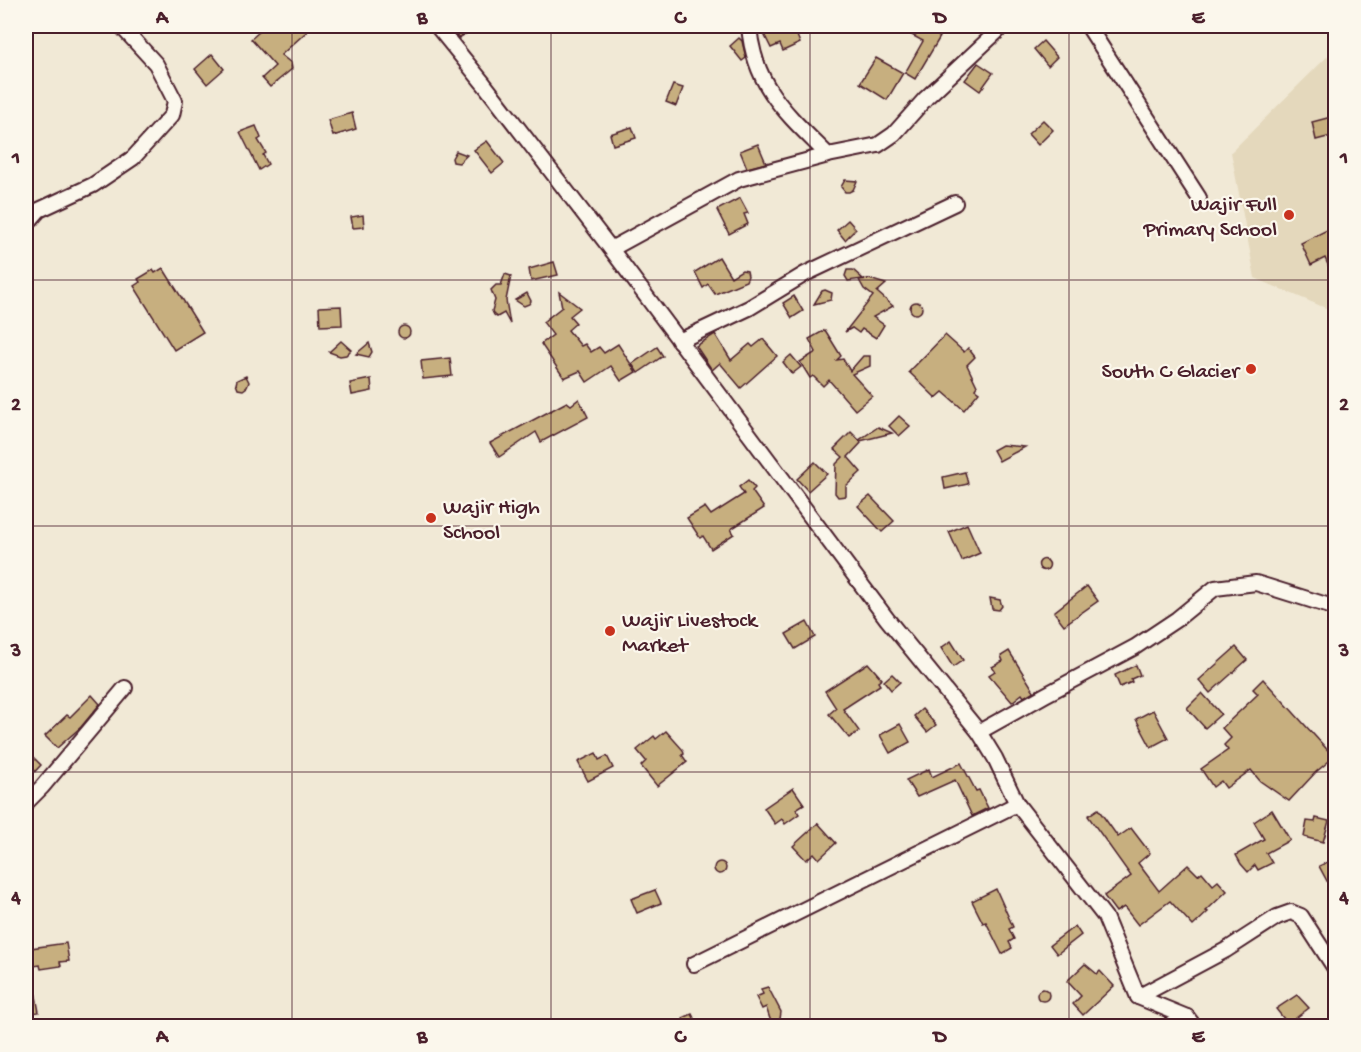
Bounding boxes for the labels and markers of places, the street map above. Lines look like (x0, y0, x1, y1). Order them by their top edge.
place label: Wajir Full Primary School (1142, 193, 1277, 244)
marker: Wajir Full Primary School (1282, 208, 1296, 222)
place label: South C Glacier (1102, 360, 1241, 386)
marker: South C Glacier (1244, 362, 1258, 376)
place label: Wajir High School (443, 496, 540, 547)
marker: Wajir High School (424, 511, 438, 525)
place label: Wajir Livestock Market (622, 609, 759, 660)
marker: Wajir Livestock Market (603, 624, 617, 638)

